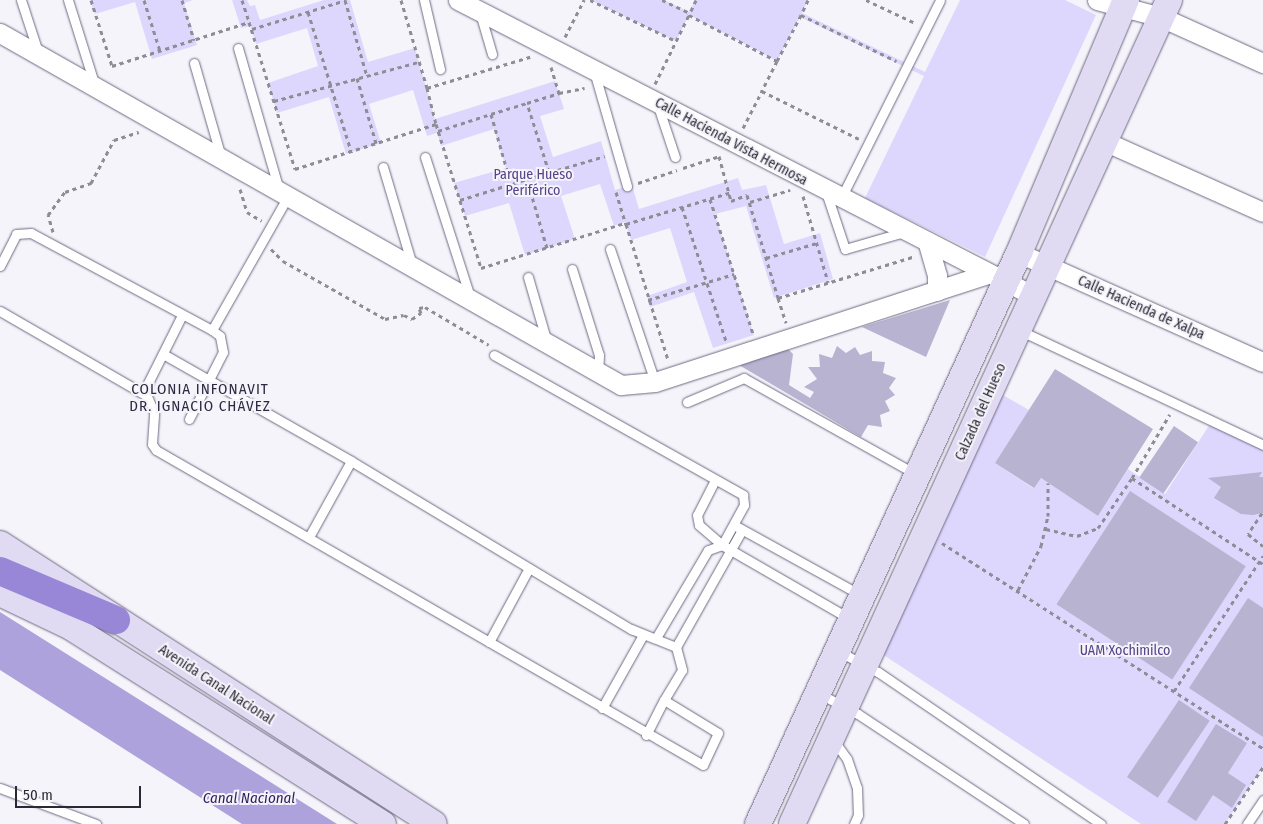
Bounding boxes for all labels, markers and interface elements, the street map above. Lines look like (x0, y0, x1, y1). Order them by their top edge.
street label: Calle Hacienda Vista Hermosa (652, 95, 810, 189)
park label: Parque Hueso Periférico (493, 167, 573, 200)
street label: Calle Hacienda de Xalpa (1075, 272, 1207, 344)
street label: Calzada del Hueso (952, 361, 1010, 463)
district label: COLONIA INFONAVIT DR. IGNACIO CHÁVEZ (127, 380, 273, 415)
street label: Avenida Canal Nacional (155, 641, 277, 729)
park label: UAM Xochimilco (1080, 643, 1170, 659)
scale bar (18, 776, 144, 808)
text: 50 m (23, 786, 53, 804)
water label: Canal Nacional (203, 790, 295, 808)

